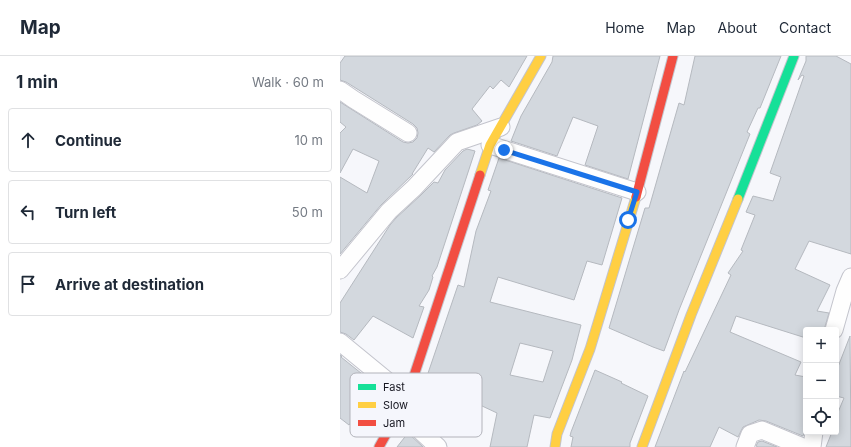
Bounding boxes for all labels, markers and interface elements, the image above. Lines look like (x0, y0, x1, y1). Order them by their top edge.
text: Map (20, 16, 61, 39)
text: Home (605, 19, 644, 36)
text: Map (666, 19, 696, 36)
text: About (718, 19, 757, 36)
text: Contact (779, 19, 831, 36)
text: 1 min (16, 72, 58, 92)
text: Walk · 60 m (252, 74, 324, 90)
icon: ahead (17, 129, 39, 151)
text: Continue (55, 131, 122, 150)
text: 10 m (294, 132, 323, 148)
route end (495, 141, 513, 159)
icon: left (17, 201, 39, 223)
text: Turn left (55, 203, 116, 222)
text: 50 m (292, 204, 323, 220)
route start (619, 211, 637, 229)
icon: arrive (17, 273, 39, 295)
text: Arrive at destination (55, 275, 204, 294)
map controls (803, 327, 839, 435)
button: + (803, 327, 839, 363)
button: − (803, 363, 839, 399)
legend (350, 373, 482, 437)
text: Fast (383, 380, 405, 394)
text: Slow (383, 398, 408, 412)
button: locate (803, 399, 839, 435)
text: Jam (383, 416, 405, 430)

